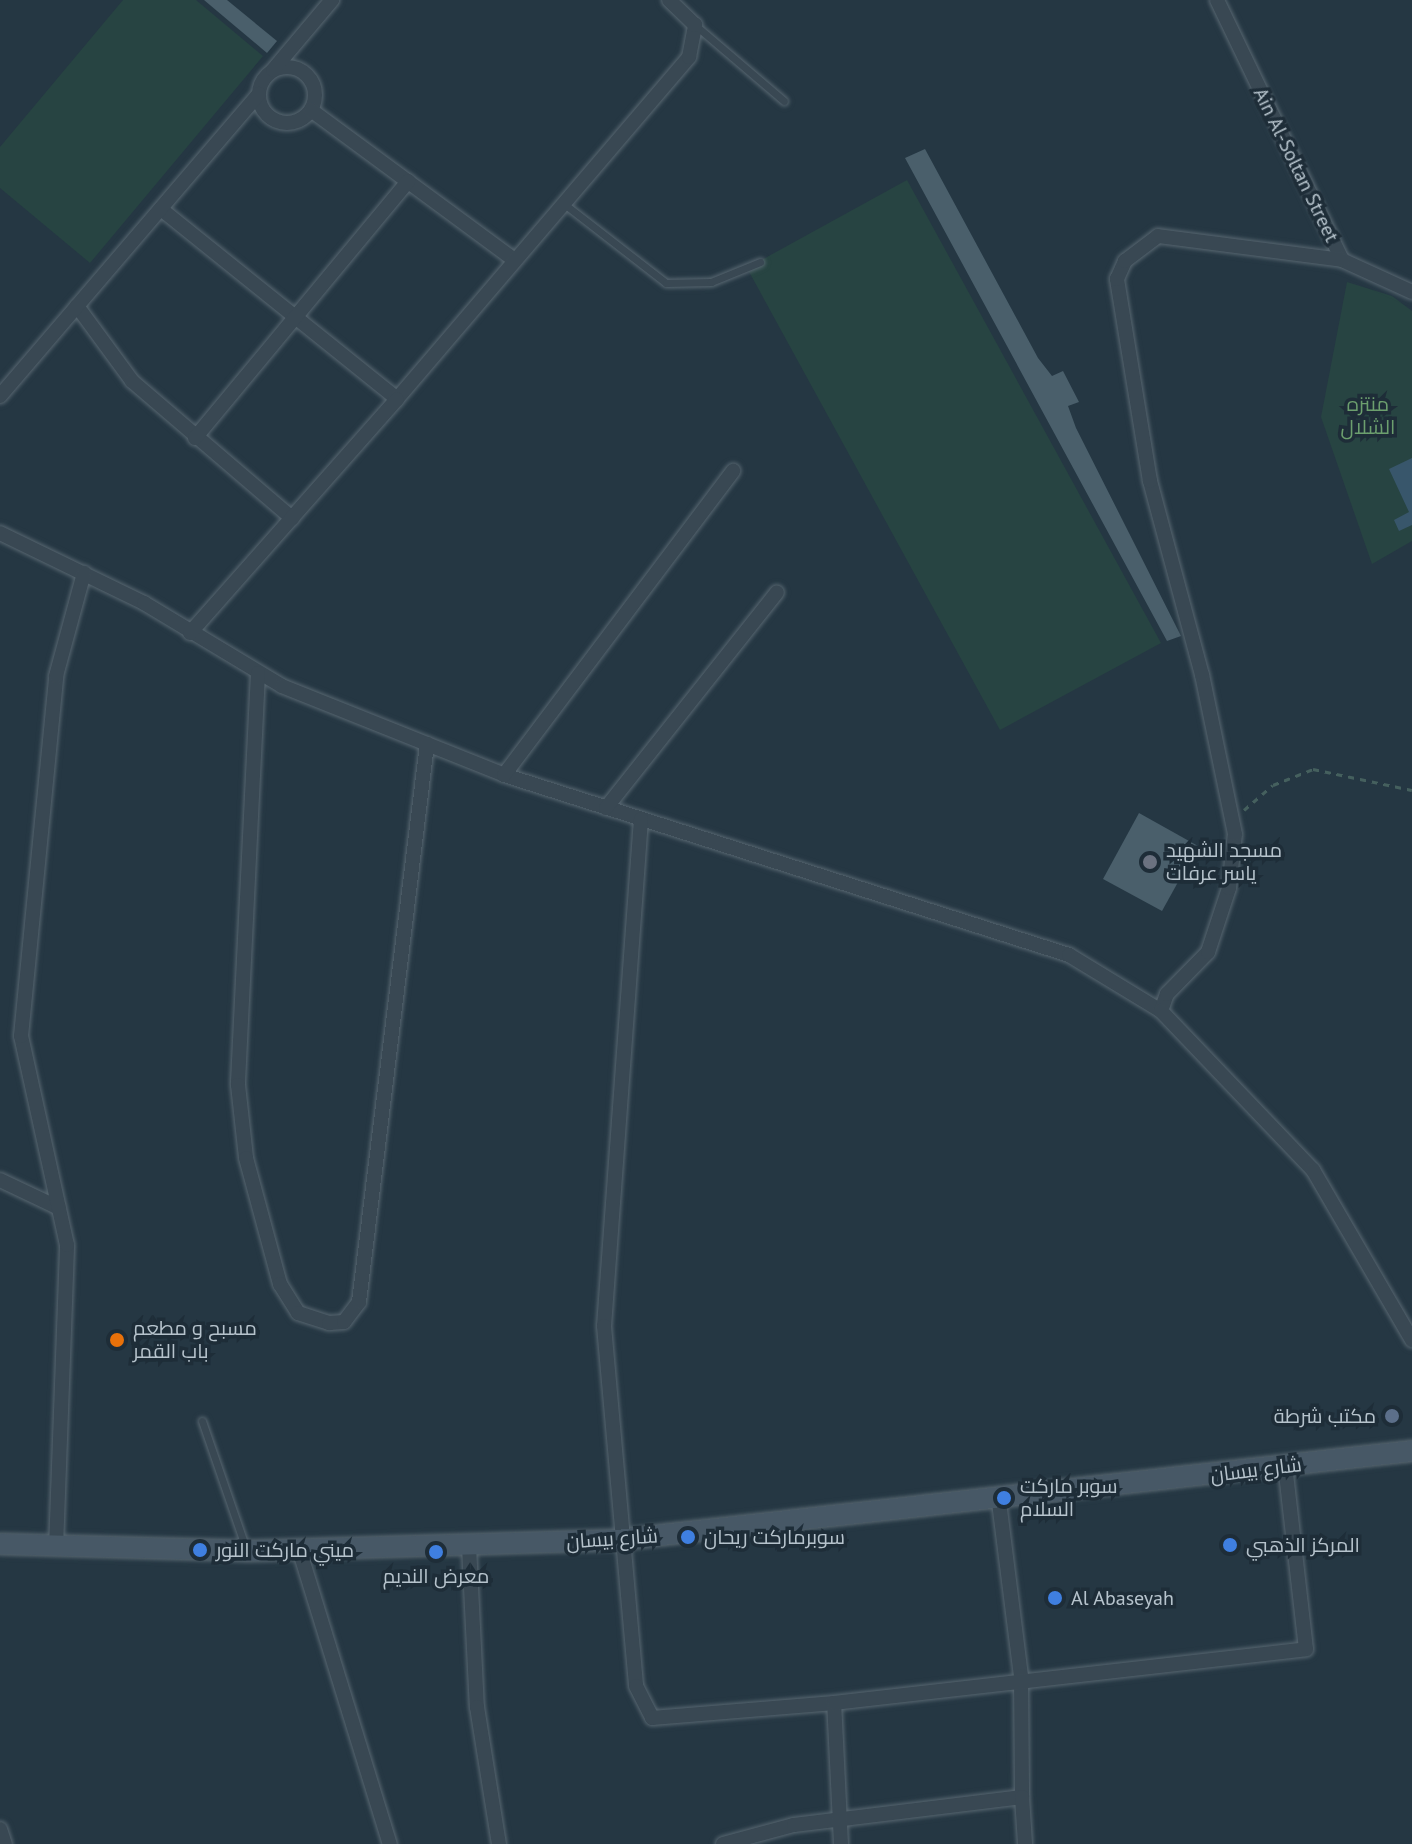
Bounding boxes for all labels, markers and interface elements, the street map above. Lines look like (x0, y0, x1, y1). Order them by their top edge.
street label: Ain Al-Soltan Street (1248, 84, 1344, 246)
park label: منتزه الشلال (1341, 392, 1395, 439)
place label: مسجد الشهيد ياسر عرفات (1166, 838, 1282, 885)
marker: مسجد الشهيد ياسر عرفات (1141, 853, 1159, 871)
place label: مسبح و مطعم باب القمر (133, 1316, 257, 1363)
marker: مسبح و مطعم باب القمر (108, 1331, 126, 1349)
place label: مكتب شرطة (1274, 1404, 1376, 1428)
marker: مكتب شرطة (1383, 1407, 1401, 1425)
street label: شارع بيسان (1209, 1453, 1303, 1487)
place label: سوبر ماركت السلام (1020, 1474, 1118, 1521)
marker: سوبر ماركت السلام (995, 1489, 1013, 1507)
street label: شارع بيسان (565, 1524, 659, 1554)
place label: سوبرماركت ريحان (704, 1525, 845, 1549)
marker: سوبرماركت ريحان (679, 1528, 697, 1546)
place label: المركز الذهبي (1246, 1533, 1360, 1557)
marker: المركز الذهبي (1221, 1536, 1239, 1554)
place label: ميني ماركت النور (216, 1538, 354, 1562)
marker: ميني ماركت النور (191, 1541, 209, 1559)
marker: معرض النديم (427, 1543, 445, 1561)
place label: معرض النديم (383, 1564, 489, 1588)
place label: Al Abaseyah (1071, 1586, 1175, 1610)
marker: Al Abaseyah (1046, 1589, 1064, 1607)

